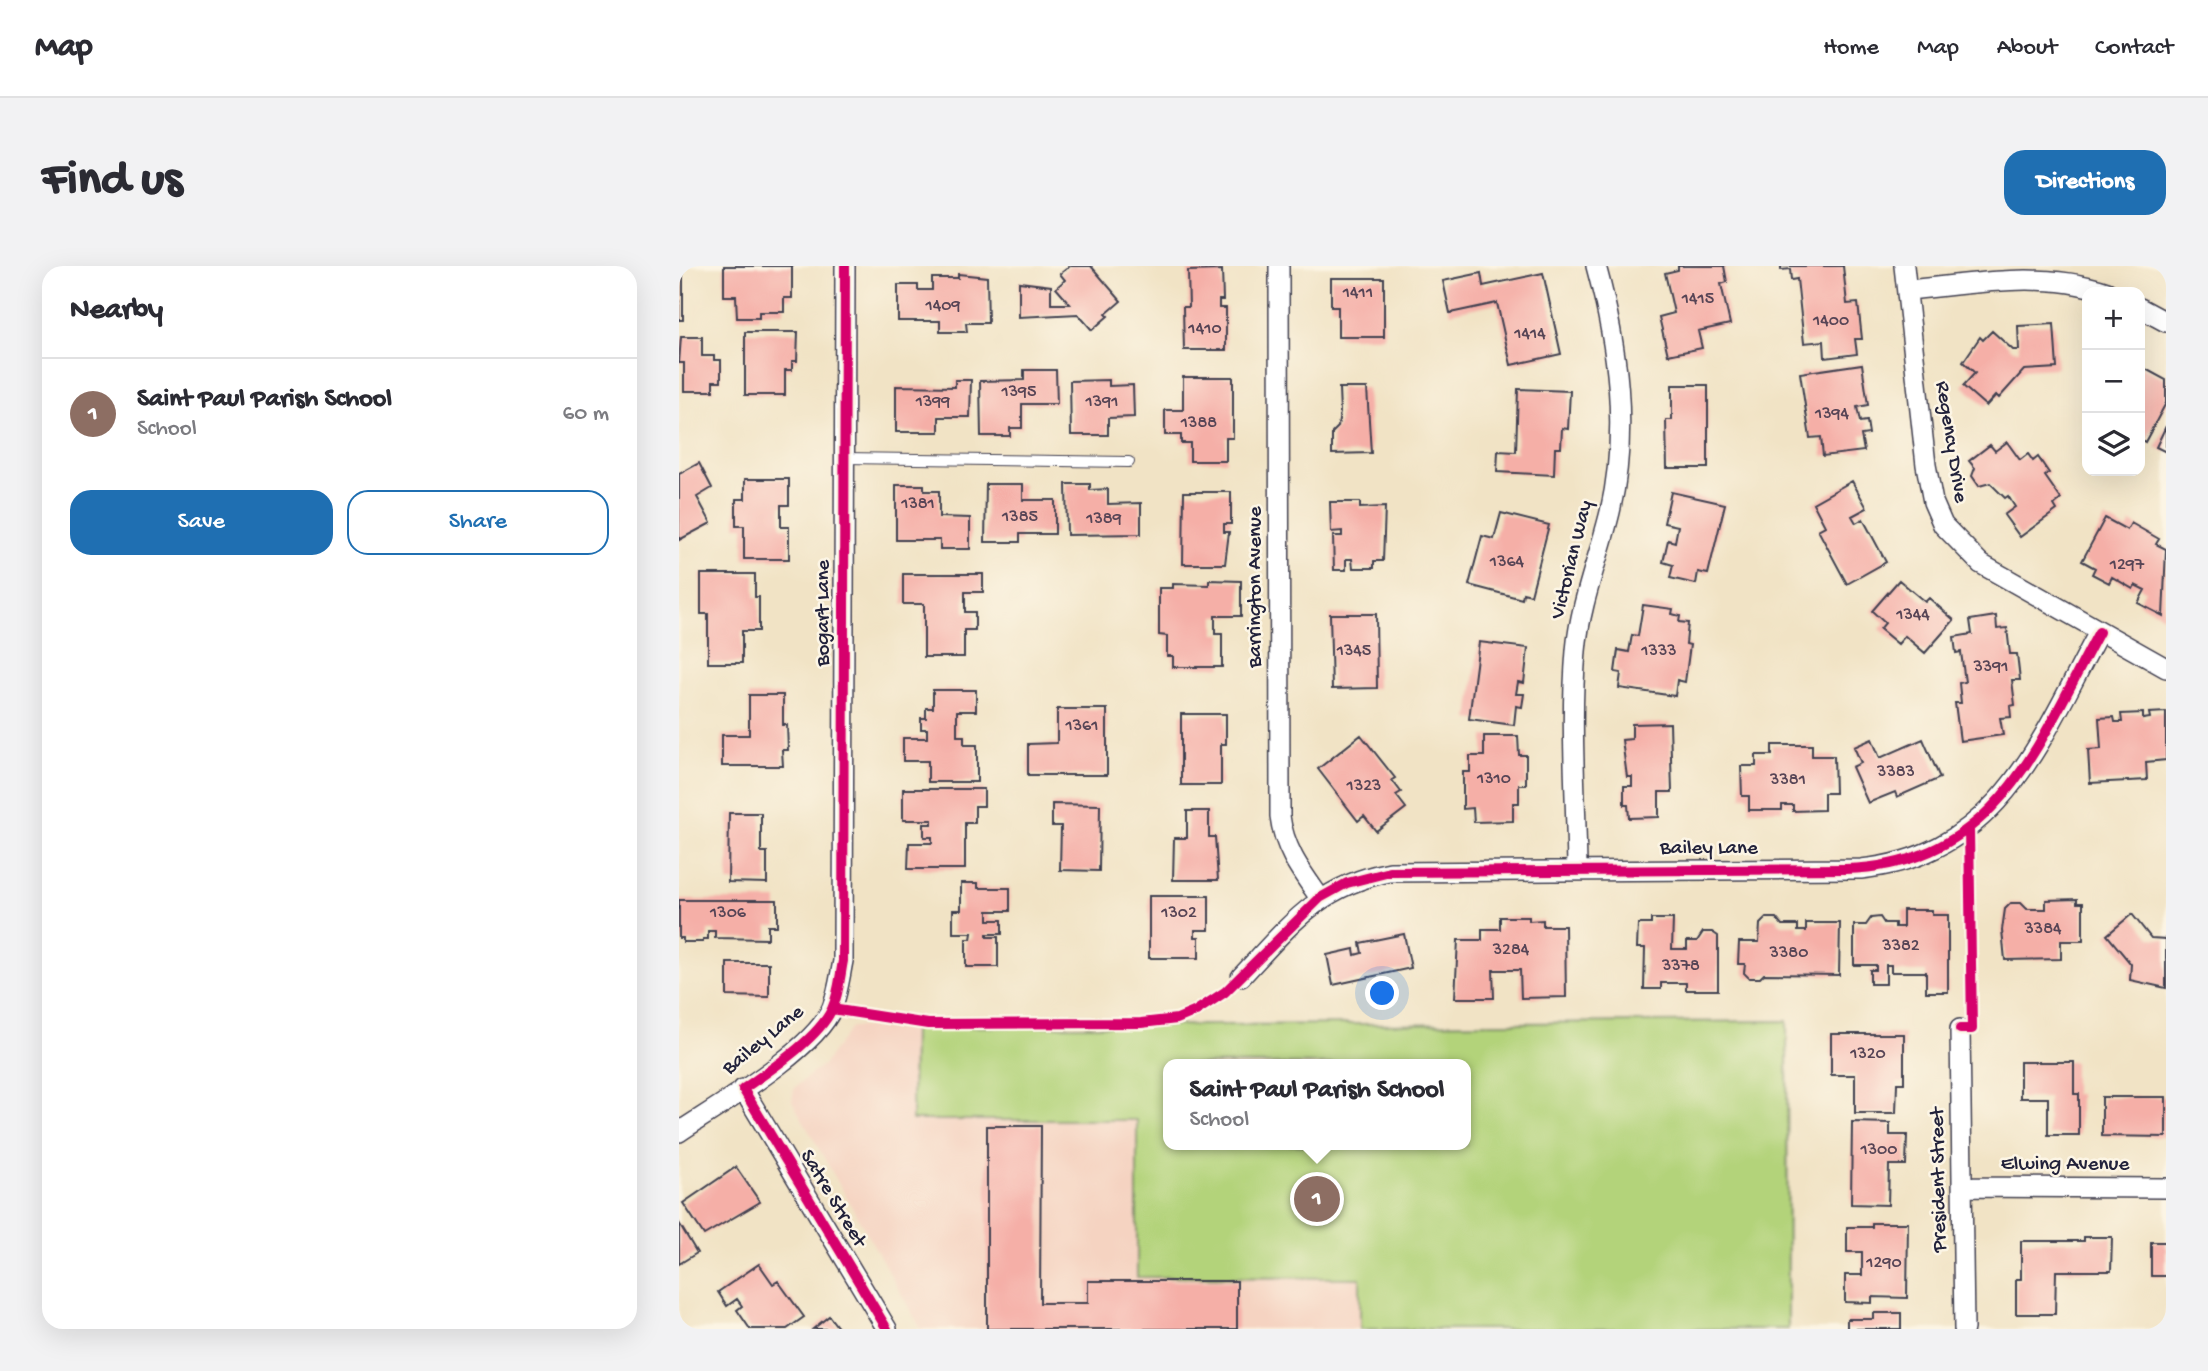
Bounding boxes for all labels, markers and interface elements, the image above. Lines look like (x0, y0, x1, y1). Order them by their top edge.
text: Map (35, 29, 92, 67)
text: Home (1823, 34, 1879, 63)
text: Map (1917, 34, 1959, 63)
text: About (1997, 34, 2057, 63)
text: Contact (2095, 34, 2173, 63)
button: Directions (2004, 150, 2166, 215)
text: Find us (42, 153, 182, 211)
house number: 1411 (1342, 283, 1373, 304)
map controls (2082, 287, 2145, 476)
button: + (2082, 287, 2145, 350)
house number: 1415 (1681, 289, 1714, 310)
text: Nearby (70, 294, 163, 329)
house number: 1409 (924, 296, 961, 317)
house number: 1400 (1812, 311, 1849, 332)
house number: 1410 (1187, 319, 1222, 340)
house number: 1414 (1513, 324, 1546, 345)
button: − (2082, 350, 2145, 413)
street label: Regency Drive (1928, 379, 1972, 506)
house number: 1395 (1000, 382, 1037, 403)
text: Saint Paul Parish School (137, 385, 392, 416)
house number: 1399 (915, 392, 950, 413)
house number: 1391 (1085, 392, 1118, 413)
text: 1 (88, 401, 98, 428)
text: 60 m (563, 401, 609, 428)
house number: 1394 (1814, 404, 1850, 425)
house number: 1388 (1180, 413, 1217, 434)
button: layers (2082, 413, 2145, 476)
text: School (137, 416, 197, 443)
button: Save (70, 490, 333, 555)
button: Share (347, 490, 609, 555)
house number: 1381 (900, 494, 935, 515)
street label: Victorian Way (1546, 498, 1600, 623)
street label: Barrington Avenue (1244, 505, 1269, 669)
house number: 1385 (1001, 507, 1038, 528)
house number: 1389 (1085, 509, 1122, 530)
house number: 1364 (1489, 552, 1525, 573)
house number: 1297 (2109, 555, 2145, 576)
street label: Bogart Lane (812, 559, 837, 667)
house number: 1344 (1895, 605, 1930, 626)
house number: 1345 (1336, 641, 1371, 662)
house number: 1333 (1640, 641, 1677, 662)
house number: 3391 (1973, 657, 2008, 678)
house number: 1361 (1064, 716, 1099, 737)
house number: 3383 (1876, 762, 1915, 783)
house number: 1310 (1476, 769, 1511, 790)
house number: 3381 (1769, 770, 1806, 791)
house number: 1323 (1346, 776, 1381, 797)
street label: Bailey Lane (1659, 837, 1759, 862)
house number: 1306 (709, 903, 747, 924)
house number: 1302 (1160, 903, 1197, 924)
house number: 3384 (2023, 919, 2062, 940)
house number: 3382 (1881, 936, 1920, 957)
house number: 3284 (1492, 940, 1530, 961)
house number: 3380 (1769, 943, 1808, 964)
house number: 3378 (1661, 956, 1700, 977)
your location (1365, 976, 1399, 1010)
street label: Bailey Lane (717, 1000, 811, 1082)
house number: 1320 (1849, 1044, 1886, 1065)
popup (1163, 1059, 1471, 1150)
text: Saint Paul Parish School (1189, 1076, 1445, 1107)
street label: President Street (1926, 1105, 1954, 1254)
text: School (1189, 1107, 1249, 1134)
house number: 1300 (1859, 1140, 1898, 1161)
street label: Satre Street (793, 1146, 872, 1254)
street label: Elwing Avenue (2001, 1153, 2130, 1178)
pin: 1 (1294, 1173, 1340, 1225)
house number: 1290 (1865, 1253, 1902, 1274)

